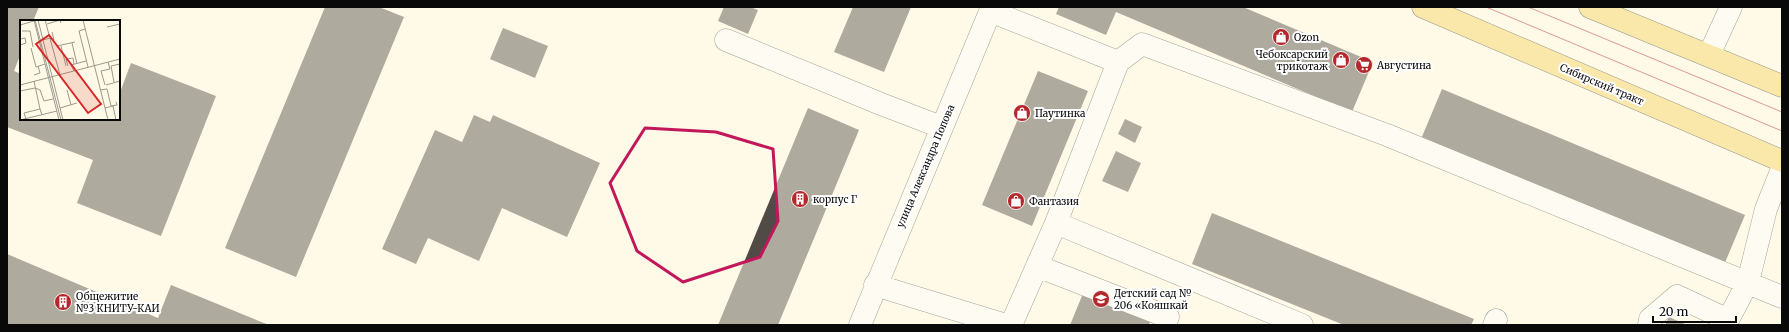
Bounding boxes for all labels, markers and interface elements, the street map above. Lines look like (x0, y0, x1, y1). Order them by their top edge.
inset map (20, 20, 120, 120)
shop icon: Ozon (1271, 27, 1291, 47)
place label: Ozon (1294, 31, 1319, 44)
place label: Чебоксарский трикотаж (1256, 48, 1328, 73)
shop icon: Чебоксарский трикотаж (1331, 50, 1351, 70)
supermarket icon: Августина (1354, 55, 1374, 75)
place label: Августина (1376, 59, 1432, 72)
street label: Сибирский тракт (1558, 61, 1646, 108)
street label: улица Александра Попова (894, 102, 958, 230)
shop icon: Паутинка (1012, 103, 1032, 123)
place label: Паутинка (1035, 107, 1086, 120)
building icon: корпус Г (790, 189, 810, 209)
shop icon: Фантазия (1006, 191, 1026, 211)
place label: корпус Г (813, 193, 857, 206)
place label: Фантазия (1029, 195, 1079, 208)
place label: Детский сад № 206 «Кояшкай (1114, 287, 1192, 312)
school or university icon: Детский сад № 206 «Кояшкай (1091, 289, 1111, 309)
place label: Общежитие №3 КНИТУ-КАИ (76, 290, 160, 315)
building icon: Общежитие №3 КНИТУ-КАИ (53, 292, 73, 312)
scale bar (1653, 298, 1736, 324)
text: 20 m (1659, 304, 1688, 319)

